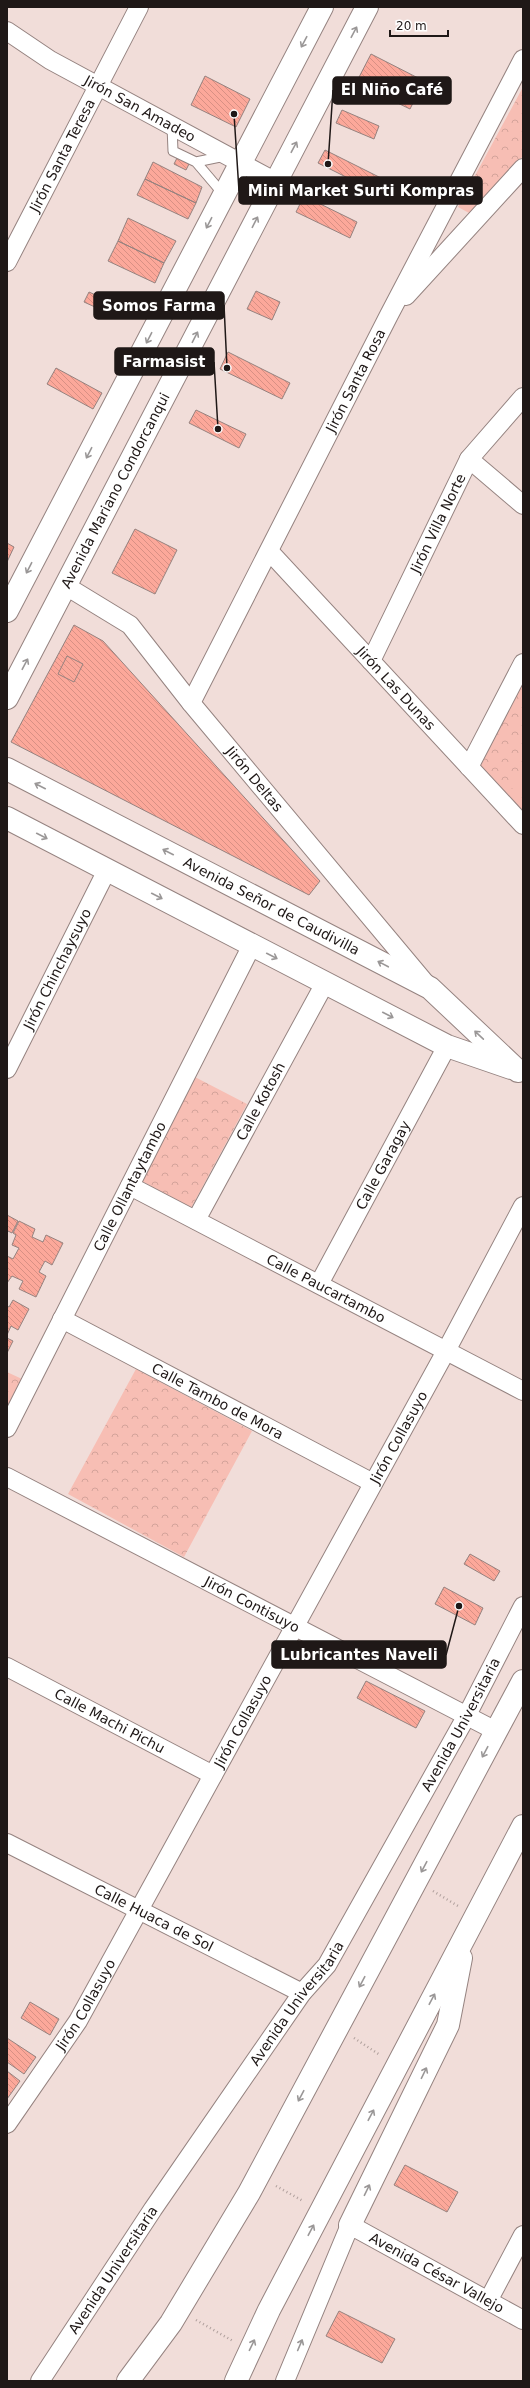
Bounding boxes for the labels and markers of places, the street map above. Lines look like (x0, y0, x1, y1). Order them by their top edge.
callout: El Niño Café (333, 77, 451, 104)
callout: Mini Market Surti Kompras (239, 177, 482, 204)
callout: Somos Farma (94, 292, 224, 319)
callout: Farmasist (115, 348, 214, 375)
callout: Lubricantes Naveli (272, 1641, 446, 1668)

